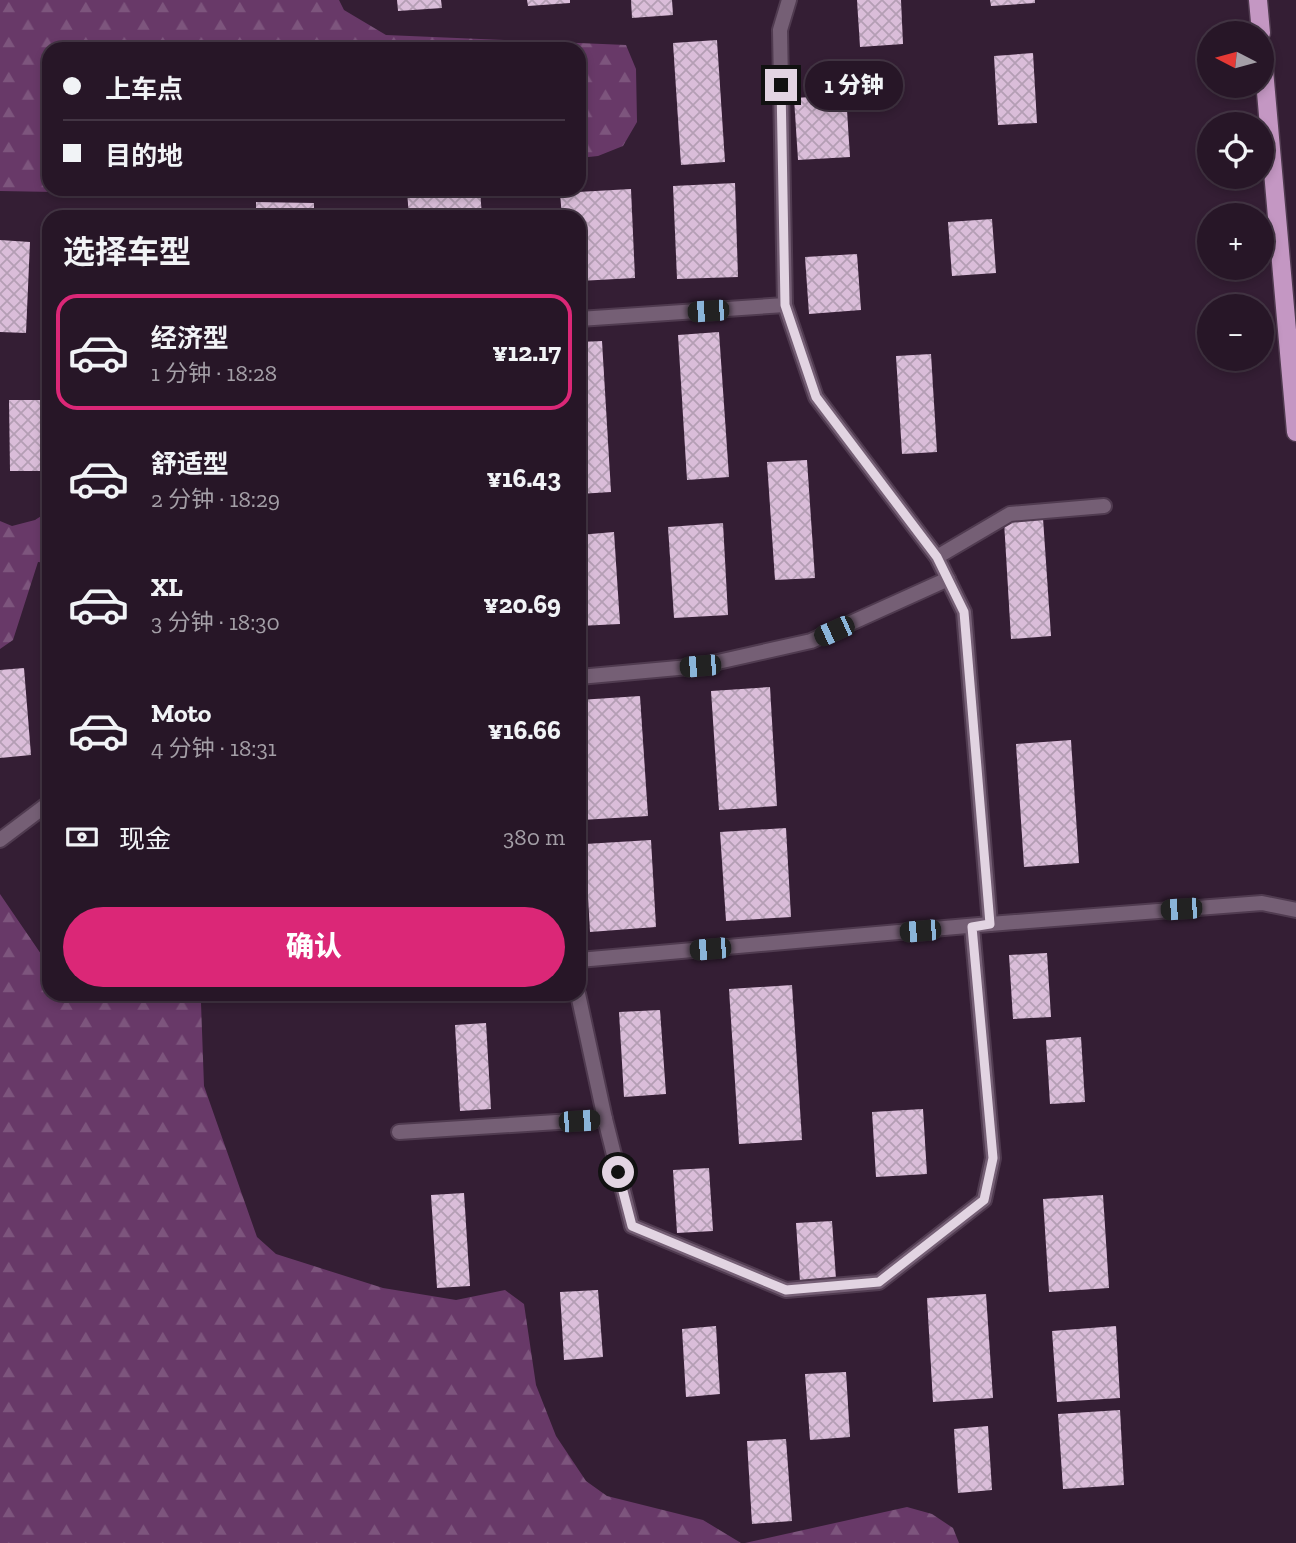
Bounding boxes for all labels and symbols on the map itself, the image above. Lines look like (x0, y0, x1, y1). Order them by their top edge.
north arrow (1197, 21, 1274, 98)
callout: 1 分钟 (806, 60, 903, 110)
route end (765, 69, 797, 101)
car (687, 299, 730, 323)
car (811, 613, 858, 649)
car (679, 654, 722, 678)
car (1160, 897, 1203, 921)
car (899, 919, 942, 943)
car (689, 937, 732, 961)
car (558, 1109, 601, 1133)
route start (602, 1156, 634, 1188)

